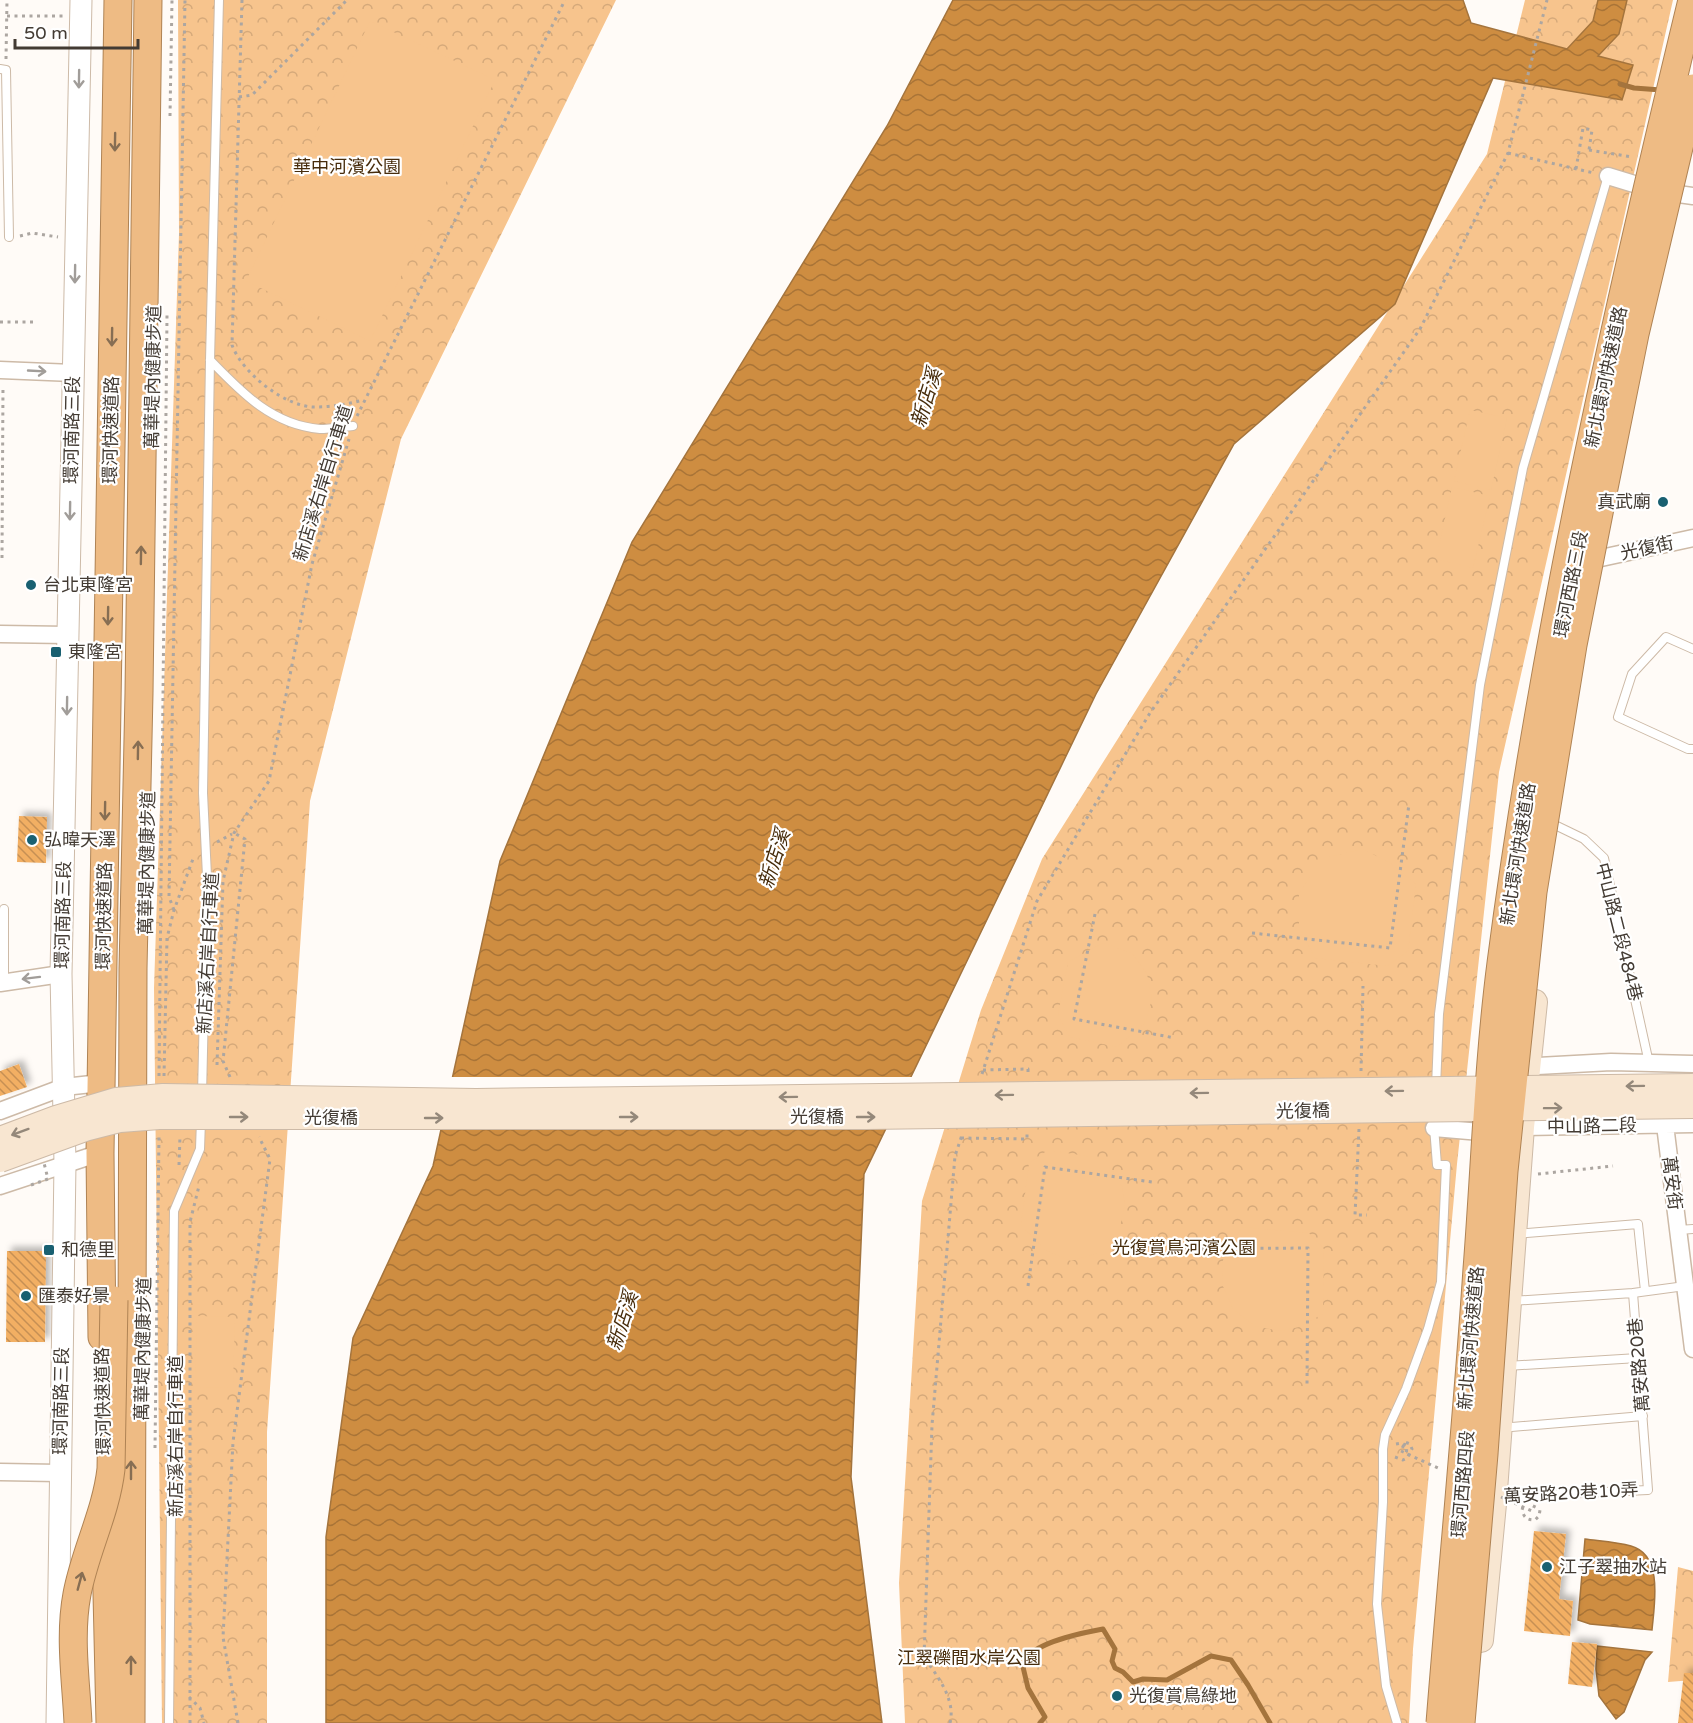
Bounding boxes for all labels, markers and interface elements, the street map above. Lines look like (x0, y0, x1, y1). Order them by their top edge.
scale bar (15, 12, 138, 50)
text: 50 m (24, 22, 68, 44)
one-way arrow (73, 69, 85, 89)
one-way arrow (110, 132, 121, 152)
park label: 華中河濱公園 (293, 156, 401, 178)
one-way arrow (69, 264, 81, 284)
street label: 新北環河快速道路 (1580, 304, 1632, 450)
street label: 萬華堤內健康步道 (141, 305, 165, 449)
one-way arrow (107, 327, 118, 347)
water label: 新店溪 (907, 363, 948, 430)
one-way arrow (26, 366, 46, 377)
street label: 環河南路三段 (60, 376, 84, 484)
street label: 環河快速道路 (99, 376, 123, 484)
street label: 新店溪右岸自行車道 (289, 402, 357, 564)
place label: 真武廟 (1597, 491, 1651, 513)
marker: 真武廟 (1656, 495, 1670, 509)
one-way arrow (65, 501, 76, 521)
street label: 環河西路三段 (1550, 529, 1592, 639)
street label: 光復街 (1618, 532, 1676, 564)
one-way arrow (135, 545, 147, 565)
place label: 台北東隆宮 (43, 574, 133, 596)
marker: 台北東隆宮 (24, 578, 38, 592)
one-way arrow (102, 606, 114, 626)
place label: 東隆宮 (68, 641, 122, 663)
marker: 東隆宮 (49, 645, 63, 659)
one-way arrow (61, 696, 72, 716)
one-way arrow (132, 740, 144, 760)
street label: 新北環河快速道路 (1496, 781, 1540, 927)
street label: 萬華堤內健康步道 (135, 791, 159, 935)
one-way arrow (100, 801, 111, 821)
water label: 新店溪 (754, 824, 797, 891)
place label: 弘暐天澤 (44, 829, 116, 851)
marker: 弘暐天澤 (25, 833, 39, 847)
street label: 中山路二段484巷 (1591, 860, 1647, 1004)
street label: 環河南路三段 (51, 861, 75, 969)
street label: 環河快速道路 (92, 862, 116, 970)
street label: 新店溪右岸自行車道 (193, 872, 223, 1034)
one-way arrow (21, 973, 41, 984)
one-way arrow (1625, 1080, 1645, 1092)
one-way arrow (1385, 1085, 1405, 1096)
one-way arrow (1190, 1087, 1210, 1099)
one-way arrow (995, 1089, 1015, 1101)
one-way arrow (779, 1091, 799, 1103)
street label: 光復橋 (1276, 1100, 1330, 1122)
one-way arrow (1543, 1102, 1563, 1114)
street label: 光復橋 (790, 1106, 844, 1128)
street label: 光復橋 (304, 1107, 358, 1129)
one-way arrow (228, 1111, 248, 1123)
one-way arrow (618, 1111, 638, 1123)
one-way arrow (855, 1111, 875, 1123)
one-way arrow (423, 1112, 443, 1124)
street label: 中山路二段 (1547, 1114, 1637, 1138)
one-way arrow (11, 1127, 30, 1138)
street label: 萬安街 (1658, 1155, 1686, 1211)
park label: 光復賞鳥河濱公園 (1112, 1237, 1256, 1259)
place label: 和德里 (61, 1239, 115, 1261)
marker: 和德里 (42, 1243, 56, 1257)
street label: 新北環河快速道路 (1454, 1265, 1488, 1411)
street label: 萬華堤內健康步道 (131, 1277, 155, 1421)
place label: 匯泰好景 (38, 1285, 110, 1307)
water label: 新店溪 (602, 1286, 645, 1353)
marker: 匯泰好景 (19, 1289, 33, 1303)
street label: 萬安路20巷 (1624, 1317, 1654, 1413)
street label: 環河南路三段 (49, 1347, 73, 1455)
street label: 環河快速道路 (91, 1347, 115, 1455)
street label: 新店溪右岸自行車道 (165, 1355, 187, 1517)
street label: 環河西路四段 (1447, 1429, 1479, 1539)
one-way arrow (125, 1460, 137, 1480)
street label: 萬安路20巷10弄 (1503, 1478, 1639, 1508)
place label: 江子翠抽水站 (1559, 1556, 1667, 1578)
marker: 江子翠抽水站 (1540, 1560, 1554, 1574)
one-way arrow (75, 1572, 87, 1591)
park label: 江翠礫間水岸公園 (897, 1647, 1041, 1669)
one-way arrow (125, 1655, 137, 1675)
place label: 光復賞鳥綠地 (1129, 1685, 1237, 1707)
marker: 光復賞鳥綠地 (1110, 1689, 1124, 1703)

